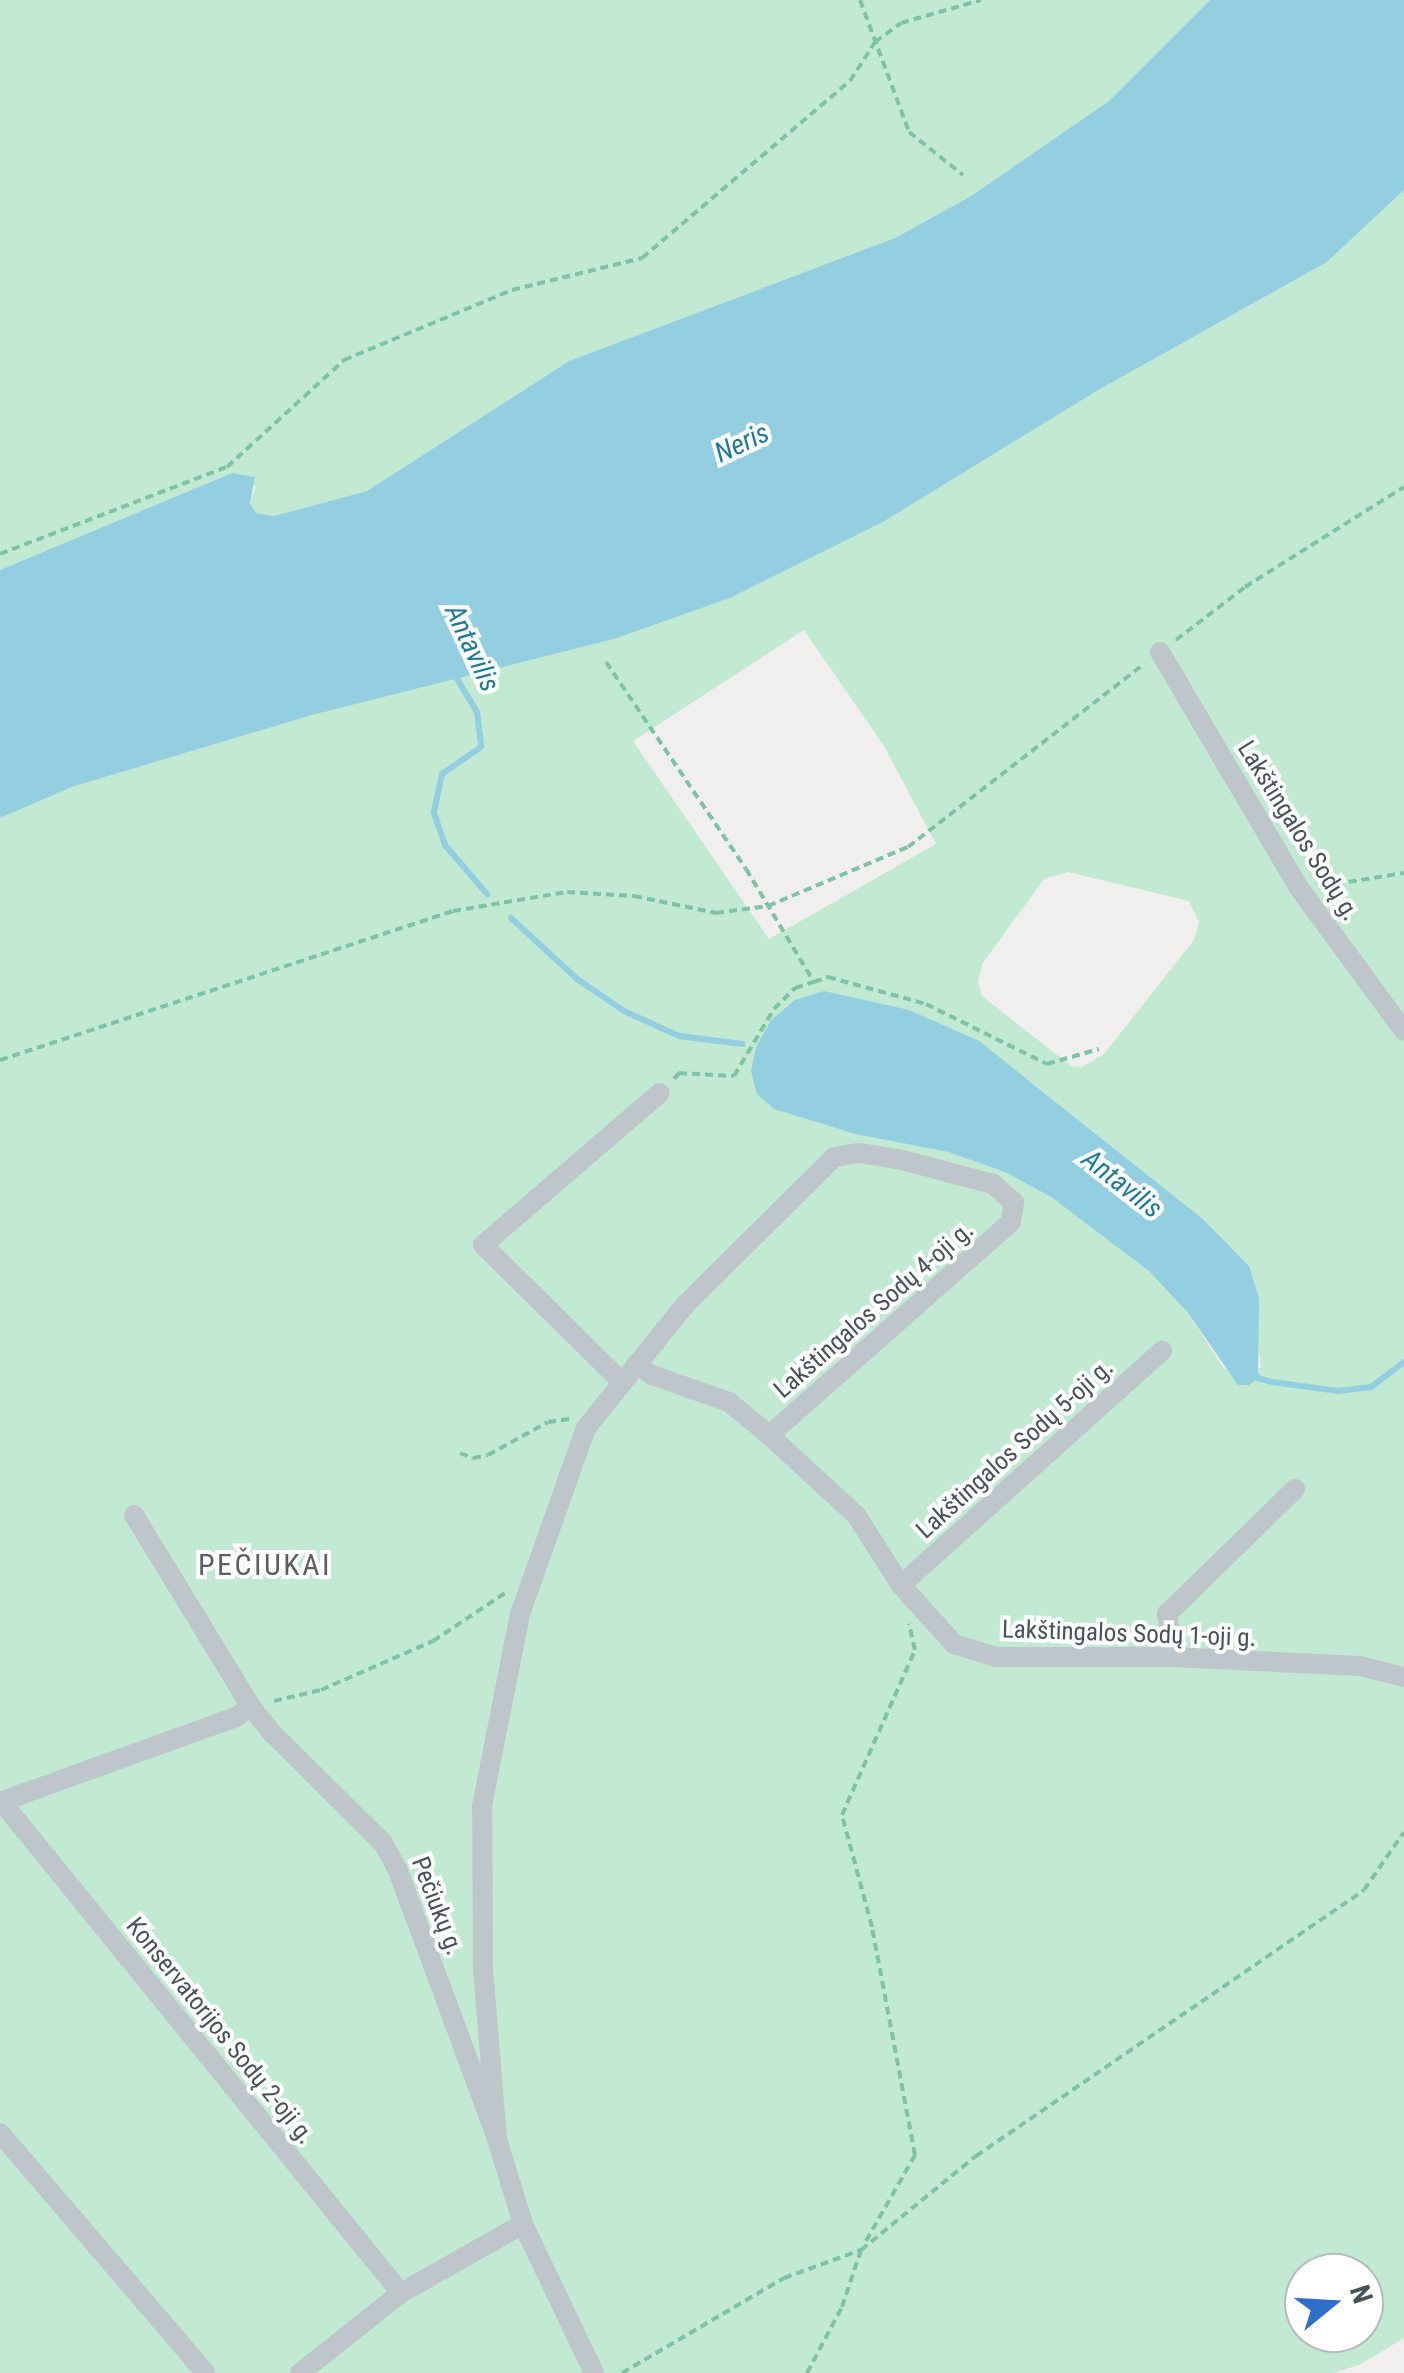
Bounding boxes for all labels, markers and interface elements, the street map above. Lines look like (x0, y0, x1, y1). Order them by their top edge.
water label: Neris (709, 416, 775, 470)
water label: Antavilis (437, 599, 507, 697)
street label: Lakštingalos Sodų g. (1231, 736, 1365, 926)
water label: Antavilis (1075, 1142, 1169, 1226)
street label: Lakštingalos Sodų 4-oji g. (768, 1215, 980, 1405)
street label: Lakštingalos Sodų 5-oji g. (910, 1353, 1120, 1545)
district label: PEČIUKAI (198, 1547, 332, 1583)
street label: Lakštingalos Sodų 1-oji g. (1001, 1615, 1257, 1653)
street label: Pečiukų g. (405, 1853, 469, 1959)
street label: Konservatorijos Sodų 2-oji g. (119, 1912, 321, 2150)
north arrow (1284, 2253, 1384, 2353)
text: N (1343, 2281, 1379, 2307)

